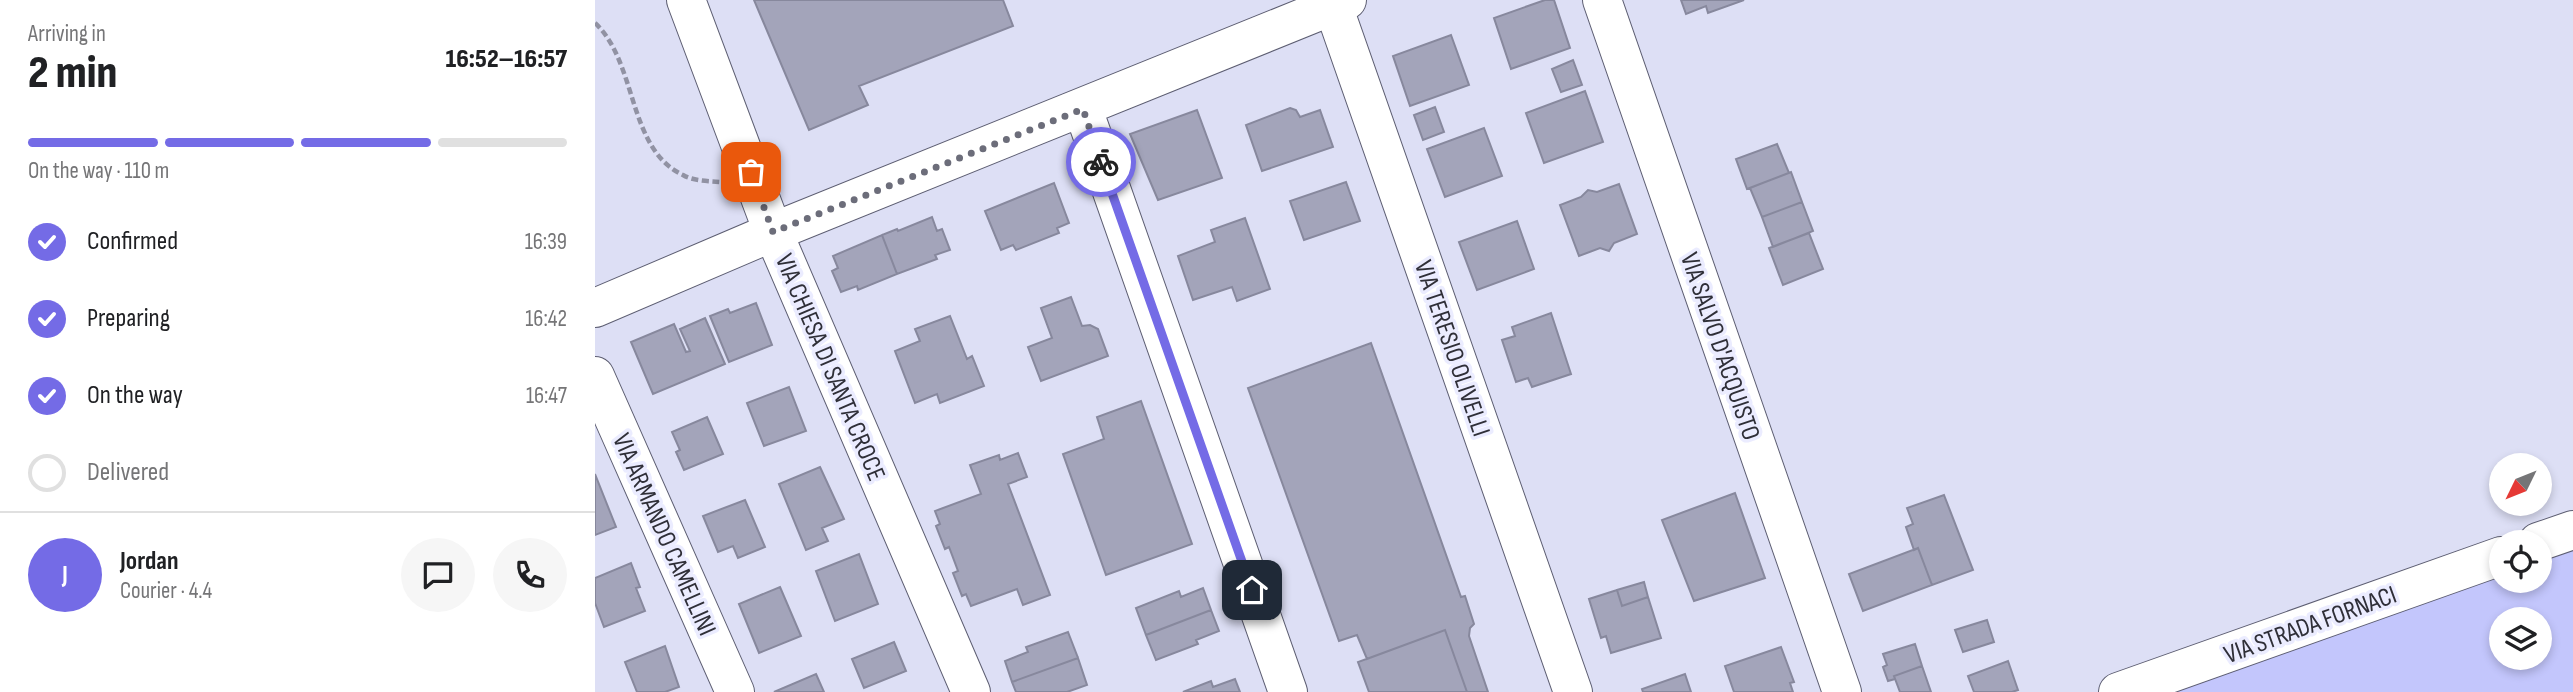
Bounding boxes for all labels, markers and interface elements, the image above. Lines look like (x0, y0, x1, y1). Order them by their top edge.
text: Arriving in (28, 20, 106, 48)
text: 16:52–16:57 (446, 44, 567, 75)
text: 2 min (28, 46, 117, 101)
courier (1066, 127, 1136, 197)
pin (721, 142, 781, 202)
icon: bike (1082, 143, 1120, 181)
icon: bag (732, 153, 770, 191)
text: On the way · 110 m (28, 157, 169, 185)
icon: check (28, 223, 66, 261)
text: Confirmed (87, 226, 178, 257)
text: 16:39 (525, 228, 567, 256)
street label: VIA CHIESA DI SANTA CROCE (768, 249, 891, 486)
street label: VIA SALVO D'ACQUISTO (1673, 249, 1766, 444)
street label: VIA TERESIO OLIVELLI (1407, 256, 1496, 441)
icon: check (28, 300, 66, 338)
text: Preparing (87, 303, 170, 334)
text: 16:42 (525, 305, 567, 333)
icon: check (28, 377, 66, 415)
text: On the way (87, 380, 183, 411)
text: 16:47 (526, 382, 567, 410)
street label: VIA ARMANDO CAMELLINI (605, 429, 722, 640)
north arrow (2489, 453, 2551, 516)
map controls (2489, 453, 2552, 670)
text: Delivered (87, 457, 169, 488)
button: locate (2489, 530, 2552, 593)
button: chat (401, 538, 475, 612)
button: phone (493, 538, 567, 612)
text: Jordan (120, 546, 178, 577)
text: J (62, 560, 68, 591)
pin (1222, 560, 1282, 620)
icon: home (1233, 571, 1271, 609)
text: Courier · 4.4 (120, 577, 212, 605)
street label: VIA STRADA FORNACI (2220, 580, 2401, 671)
button: layers (2489, 607, 2552, 670)

